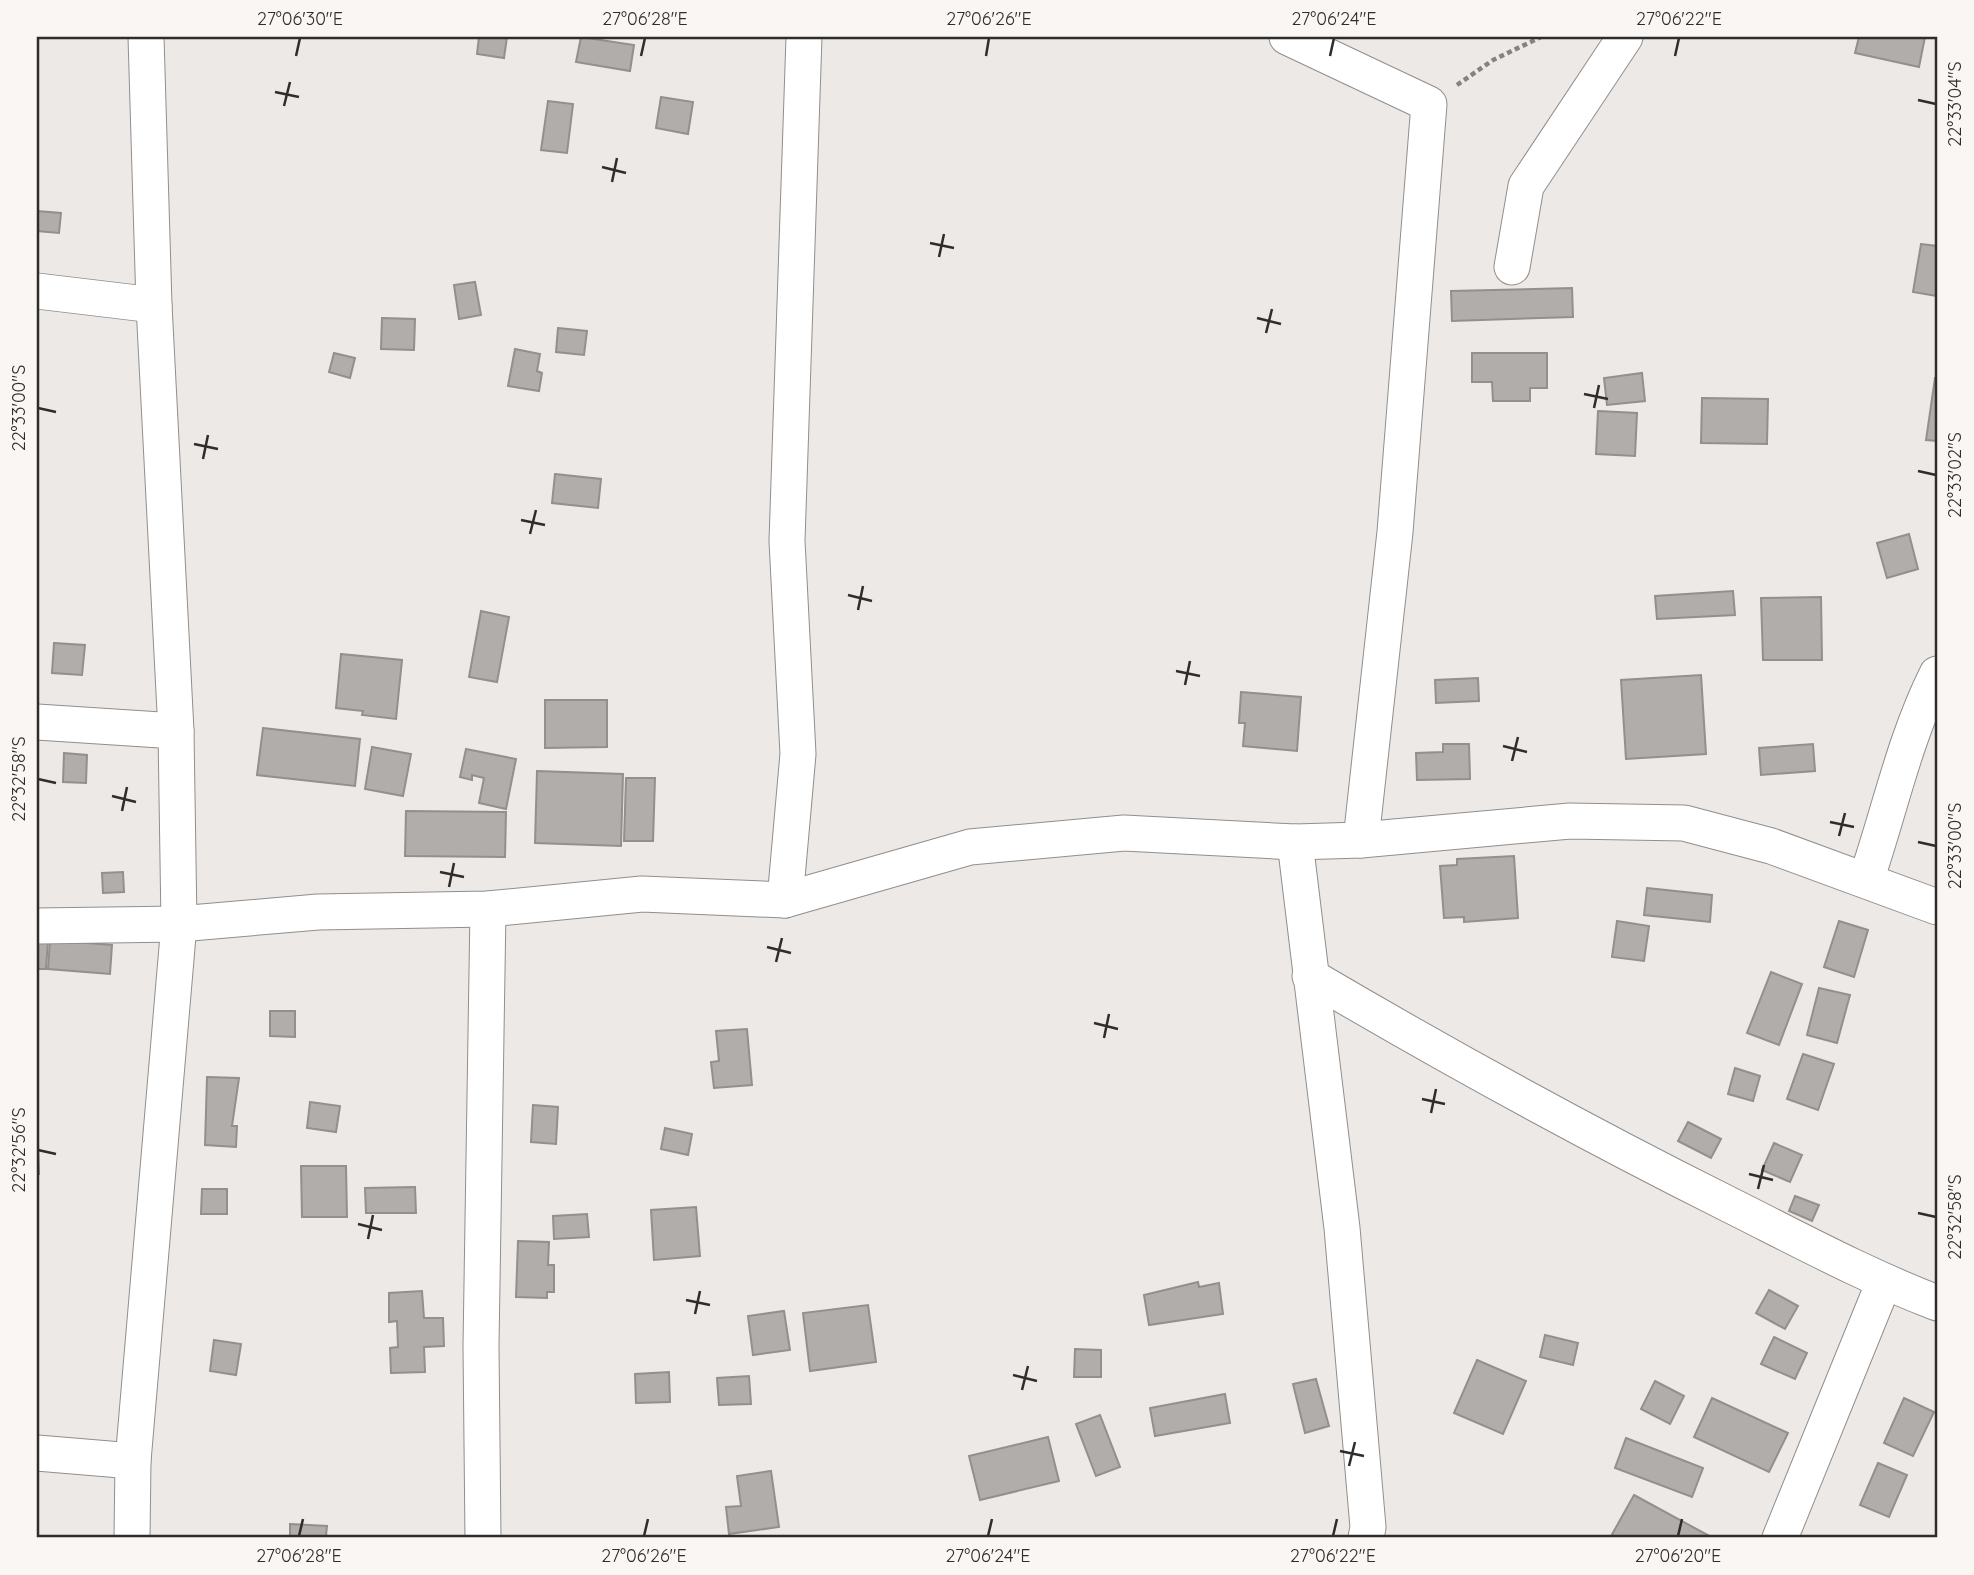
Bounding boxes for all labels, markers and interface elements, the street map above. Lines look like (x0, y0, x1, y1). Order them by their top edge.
text: 27°06'30"E (257, 7, 343, 30)
text: 27°06'28"E (602, 7, 688, 30)
text: 27°06'26"E (946, 7, 1032, 30)
text: 27°06'24"E (1291, 7, 1377, 30)
text: 27°06'22"E (1636, 7, 1722, 30)
text: 22°33'04"S (1943, 61, 1966, 147)
text: 22°33'00"S (7, 365, 30, 451)
text: 22°33'02"S (1943, 432, 1966, 518)
text: 22°32'58"S (7, 736, 30, 822)
text: 22°33'00"S (1943, 803, 1966, 889)
text: 22°32'56"S (7, 1107, 30, 1193)
text: 22°32'58"S (1943, 1174, 1966, 1260)
text: 27°06'28"E (256, 1544, 342, 1567)
text: 27°06'26"E (601, 1544, 687, 1567)
text: 27°06'24"E (945, 1544, 1031, 1567)
text: 27°06'22"E (1290, 1544, 1376, 1567)
text: 27°06'20"E (1635, 1544, 1721, 1567)

